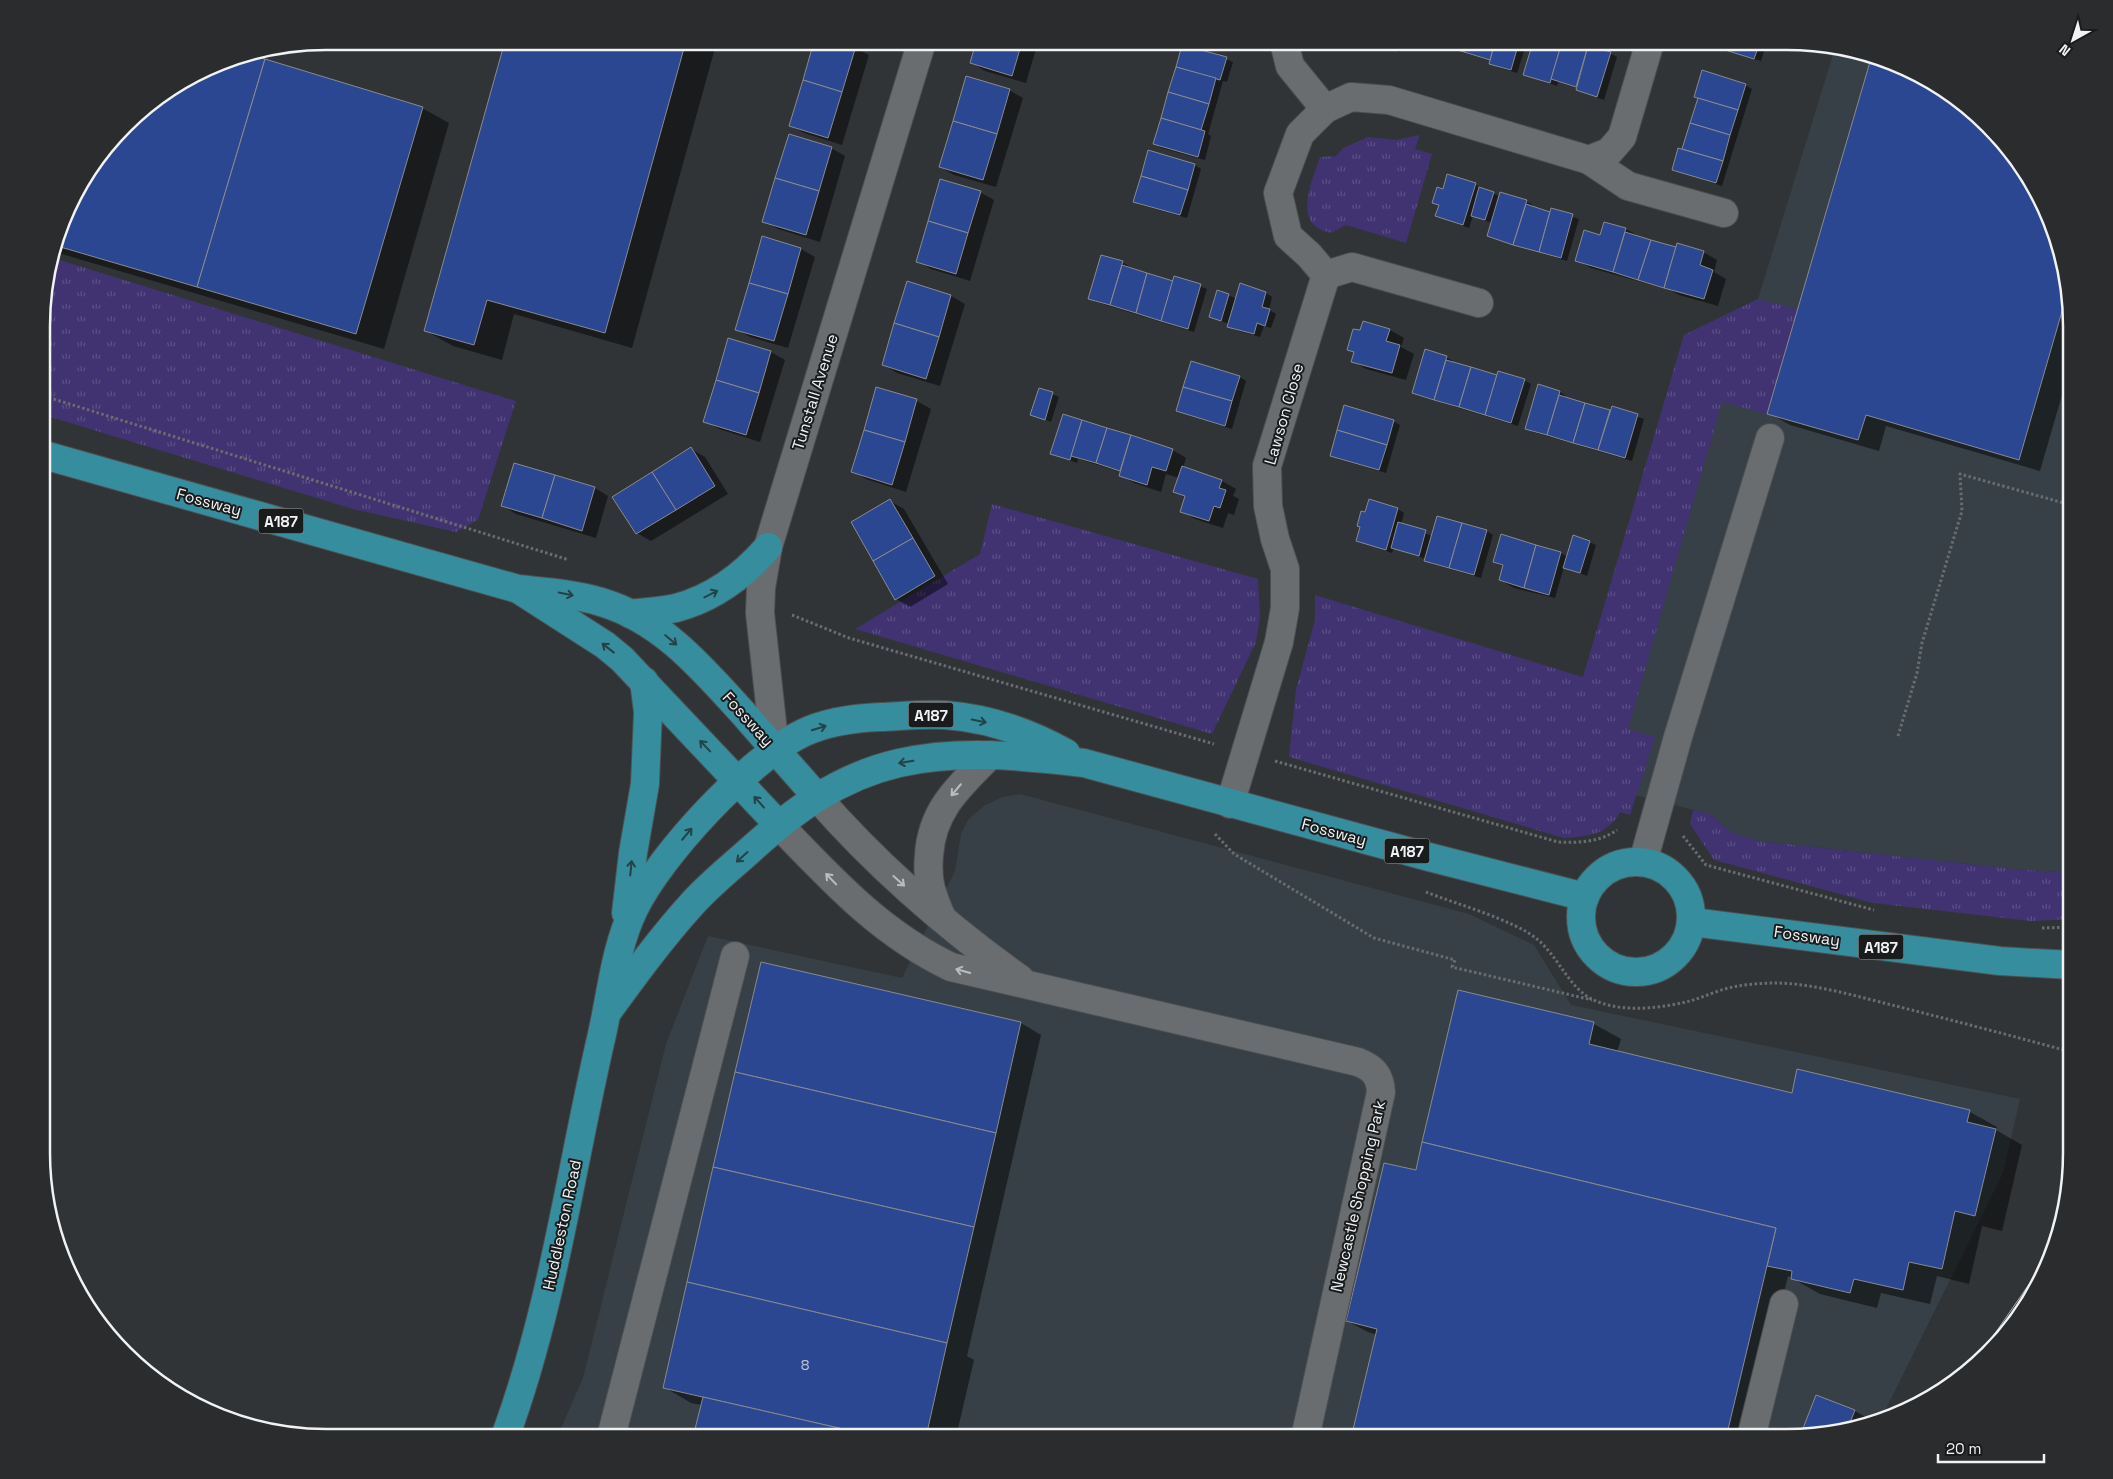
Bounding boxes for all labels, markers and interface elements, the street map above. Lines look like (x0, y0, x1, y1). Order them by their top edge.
north arrow (2048, 15, 2098, 65)
text: N (2056, 40, 2074, 60)
street label: Tunstall Avenue (787, 331, 843, 453)
street label: Lawson Close (1259, 361, 1309, 467)
street label: Fossway (174, 483, 244, 521)
road number: A187 (258, 508, 304, 534)
one-way arrow (703, 589, 718, 598)
one-way arrow (558, 590, 574, 600)
one-way arrow (665, 634, 678, 645)
one-way arrow (602, 642, 615, 653)
street label: Fossway (718, 687, 778, 751)
road number: A187 (908, 702, 954, 728)
one-way arrow (971, 717, 987, 726)
one-way arrow (810, 722, 826, 732)
one-way arrow (699, 739, 711, 752)
one-way arrow (899, 757, 915, 767)
one-way arrow (951, 784, 962, 797)
one-way arrow (753, 796, 765, 809)
street label: Fossway (1299, 813, 1369, 851)
one-way arrow (681, 828, 693, 841)
road number: A187 (1384, 838, 1430, 864)
one-way arrow (736, 851, 749, 863)
one-way arrow (626, 860, 636, 876)
one-way arrow (825, 873, 837, 885)
one-way arrow (893, 875, 905, 887)
street label: Fossway (1773, 921, 1841, 951)
road number: A187 (1858, 934, 1904, 960)
one-way arrow (955, 965, 971, 975)
street label: Newcastle Shopping Park (1326, 1098, 1390, 1294)
street label: Huddleston Road (538, 1158, 586, 1292)
house number: 8 (801, 1356, 810, 1374)
scale bar (1938, 1432, 2044, 1464)
text: 20 m (1946, 1439, 1981, 1458)

